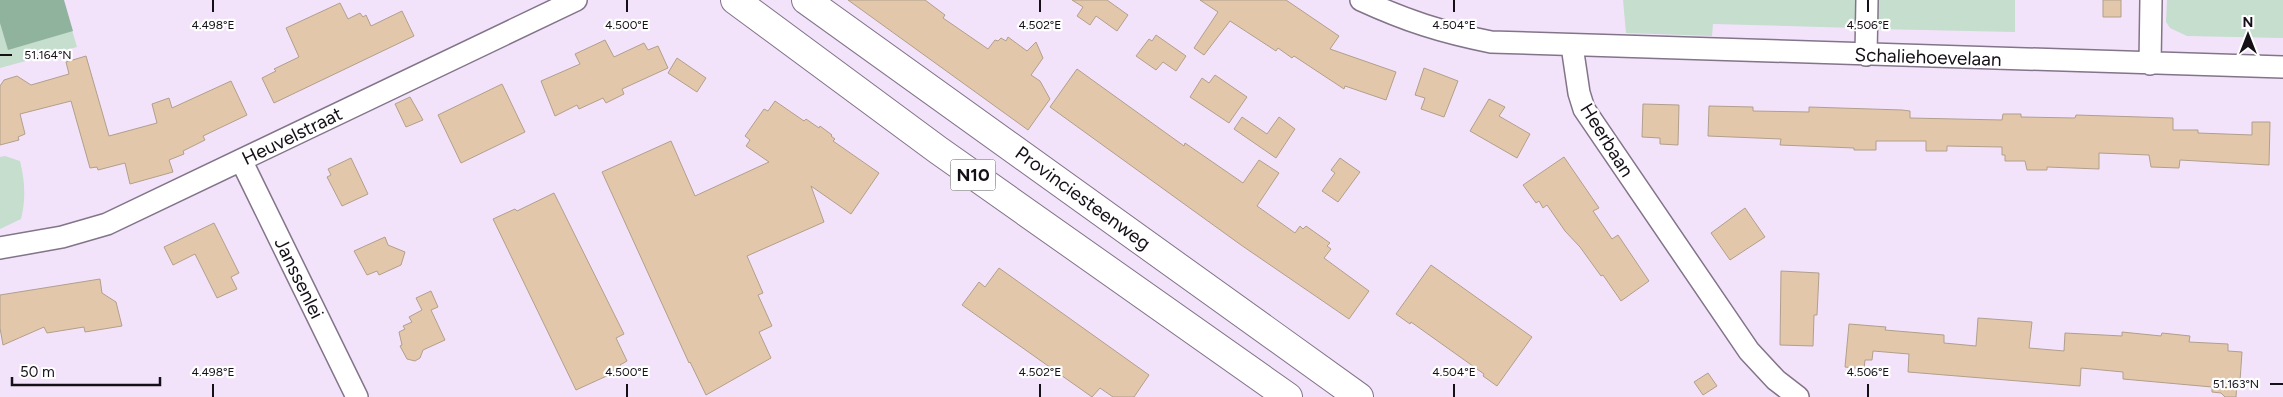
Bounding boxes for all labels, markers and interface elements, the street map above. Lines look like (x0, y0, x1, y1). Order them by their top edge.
north arrow (2223, 10, 2273, 60)
text: N (2243, 14, 2253, 31)
text: 4.498°E (191, 18, 235, 32)
text: 4.500°E (605, 18, 649, 32)
text: 4.502°E (1019, 18, 1061, 32)
text: 4.504°E (1432, 18, 1476, 32)
text: 4.506°E (1847, 18, 1889, 32)
street label: Schaliehoevelaan (1854, 43, 2002, 71)
text: 51.164°N (24, 48, 72, 62)
street label: Heerbaan (1575, 99, 1639, 181)
street label: Heuvelstraat (238, 102, 346, 170)
street label: Provinciesteenweg (1011, 141, 1155, 255)
road number: N10 (950, 160, 996, 190)
street label: Janssenlei (269, 234, 329, 322)
scale bar (12, 354, 160, 386)
text: 50 m (20, 363, 55, 381)
text: 4.498°E (191, 365, 235, 379)
text: 4.500°E (605, 365, 649, 379)
text: 4.502°E (1019, 365, 1061, 379)
text: 4.504°E (1432, 365, 1476, 379)
text: 4.506°E (1847, 365, 1889, 379)
text: 51.163°N (2213, 377, 2259, 391)

